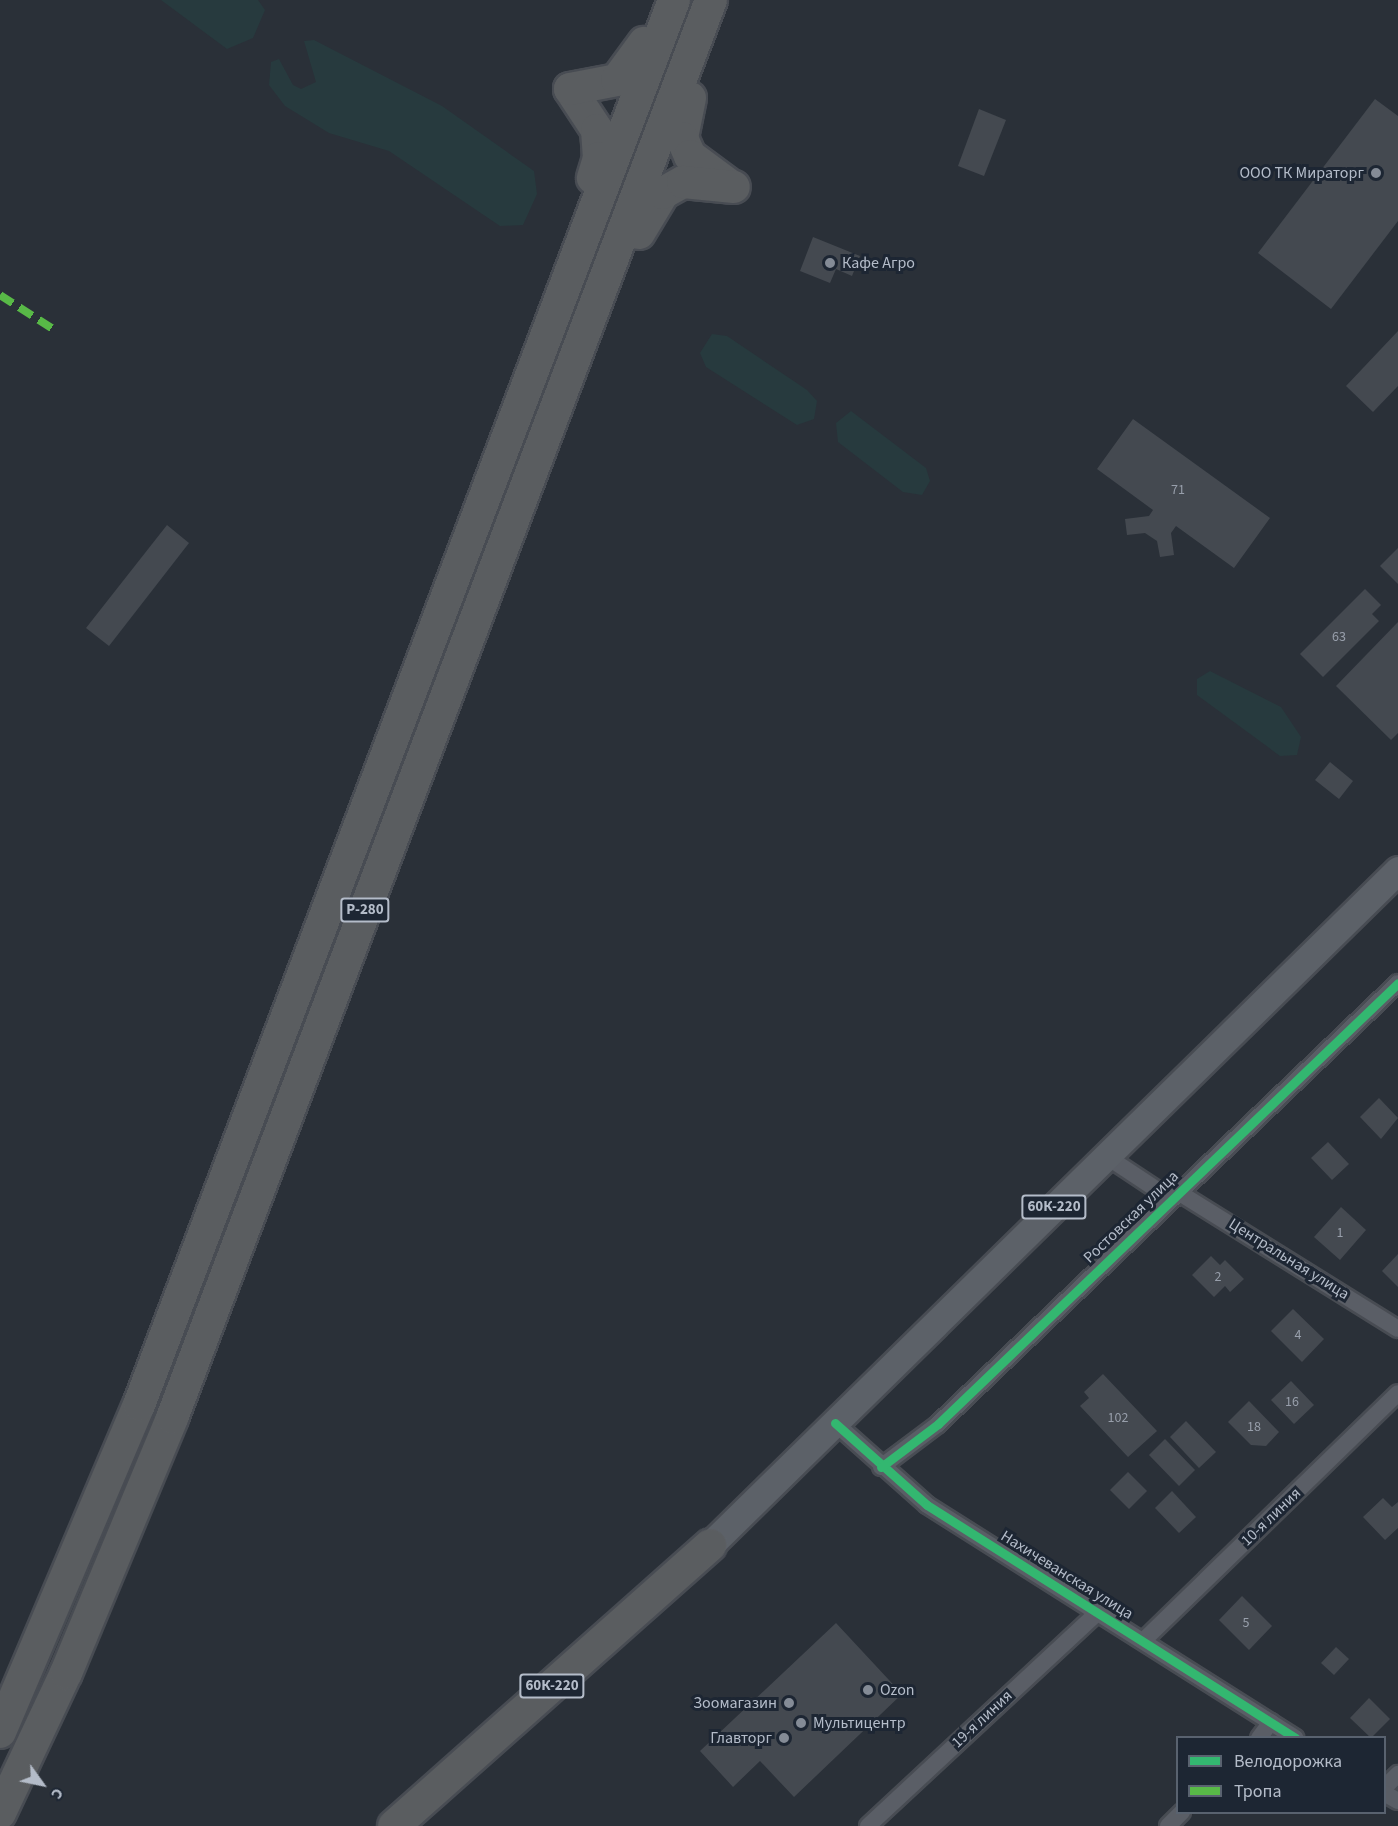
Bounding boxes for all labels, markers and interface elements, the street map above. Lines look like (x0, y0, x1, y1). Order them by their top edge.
place label: ООО ТК Мираторг (1239, 163, 1364, 183)
marker: ООО ТК Мираторг (1369, 166, 1383, 180)
place label: Кафе Агро (842, 253, 915, 273)
marker: Кафе Агро (823, 256, 837, 270)
house number: 71 (1171, 482, 1185, 498)
house number: 63 (1332, 629, 1346, 645)
road number: Р-280 (340, 898, 391, 922)
street label: Ростовская улица (1079, 1167, 1183, 1267)
road number: 60К-220 (1021, 1195, 1087, 1219)
street label: Центральная улица (1225, 1214, 1353, 1304)
house number: 1 (1337, 1225, 1343, 1241)
house number: 2 (1215, 1269, 1221, 1285)
house number: 4 (1295, 1327, 1301, 1343)
house number: 16 (1285, 1394, 1299, 1410)
house number: 102 (1108, 1410, 1128, 1426)
house number: 18 (1247, 1419, 1261, 1435)
street label: 10-я линия (1237, 1484, 1305, 1550)
street label: Нахичеванская улица (997, 1526, 1137, 1624)
house number: 5 (1243, 1615, 1249, 1631)
road number: 60К-220 (519, 1674, 585, 1698)
place label: Ozon (880, 1680, 915, 1700)
marker: Ozon (861, 1683, 875, 1697)
street label: 19-я линия (948, 1686, 1016, 1752)
place label: Зоомагазин (693, 1693, 777, 1713)
marker: Зоомагазин (782, 1696, 796, 1710)
place label: Мультицентр (813, 1713, 906, 1733)
marker: Мультицентр (794, 1716, 808, 1730)
place label: Главторг (710, 1728, 772, 1748)
marker: Главторг (777, 1731, 791, 1745)
legend (1176, 1736, 1386, 1814)
text: Велодорожка (1234, 1749, 1342, 1774)
north arrow (12, 1754, 72, 1814)
text: Тропа (1234, 1779, 1282, 1804)
text: С (45, 1784, 69, 1804)

